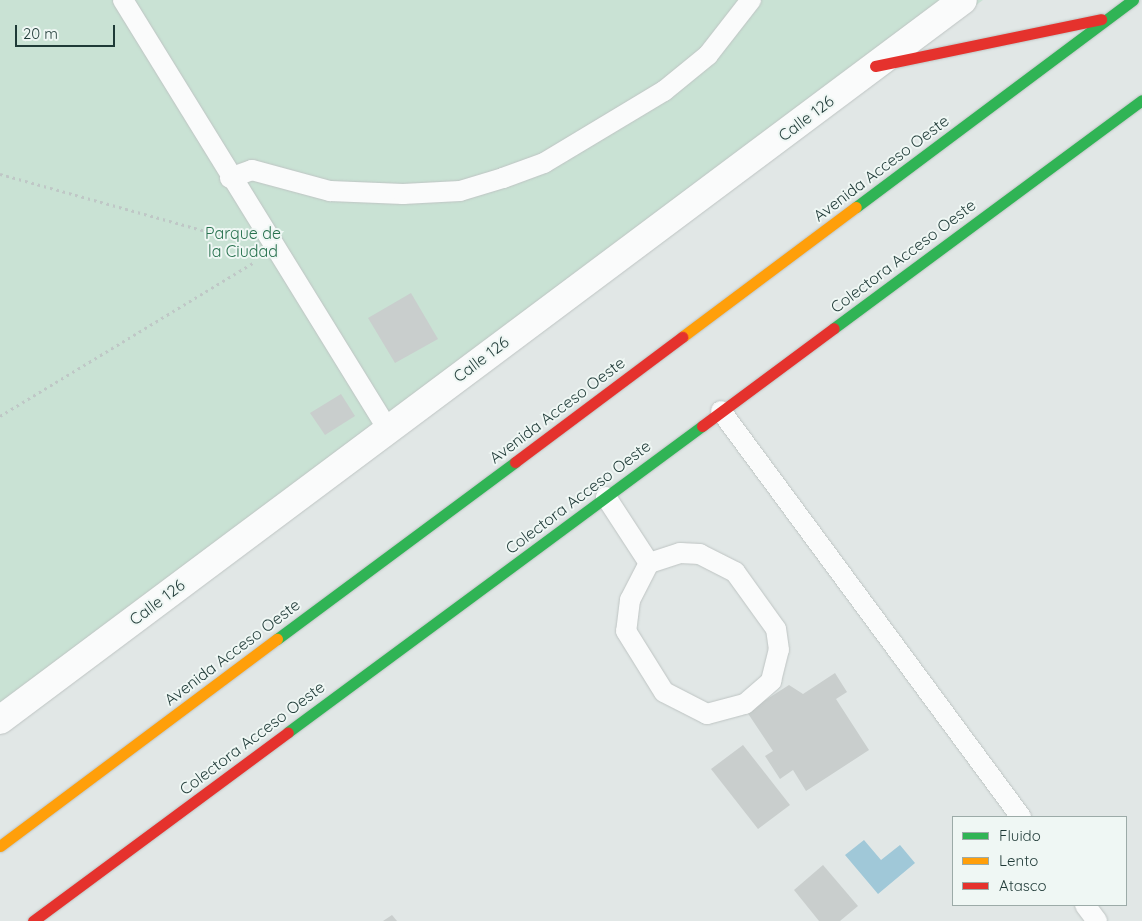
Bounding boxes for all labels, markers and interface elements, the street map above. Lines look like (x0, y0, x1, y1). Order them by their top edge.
scale bar (18, 15, 118, 47)
text: 20 m (23, 24, 58, 43)
street label: Calle 126 (775, 91, 837, 145)
street label: Avenida Acceso Oeste (810, 111, 952, 225)
street label: Colectora Acceso Oeste (827, 195, 979, 317)
park label: Parque de la Ciudad (205, 223, 281, 261)
street label: Calle 126 (450, 332, 512, 386)
street label: Avenida Acceso Oeste (486, 353, 628, 467)
street label: Colectora Acceso Oeste (502, 436, 654, 558)
street label: Calle 126 (126, 575, 188, 629)
street label: Avenida Acceso Oeste (161, 595, 303, 709)
street label: Colectora Acceso Oeste (176, 677, 328, 799)
legend (952, 816, 1127, 906)
text: Fluido (999, 826, 1041, 845)
text: Lento (999, 851, 1038, 870)
text: Atasco (999, 876, 1047, 895)

